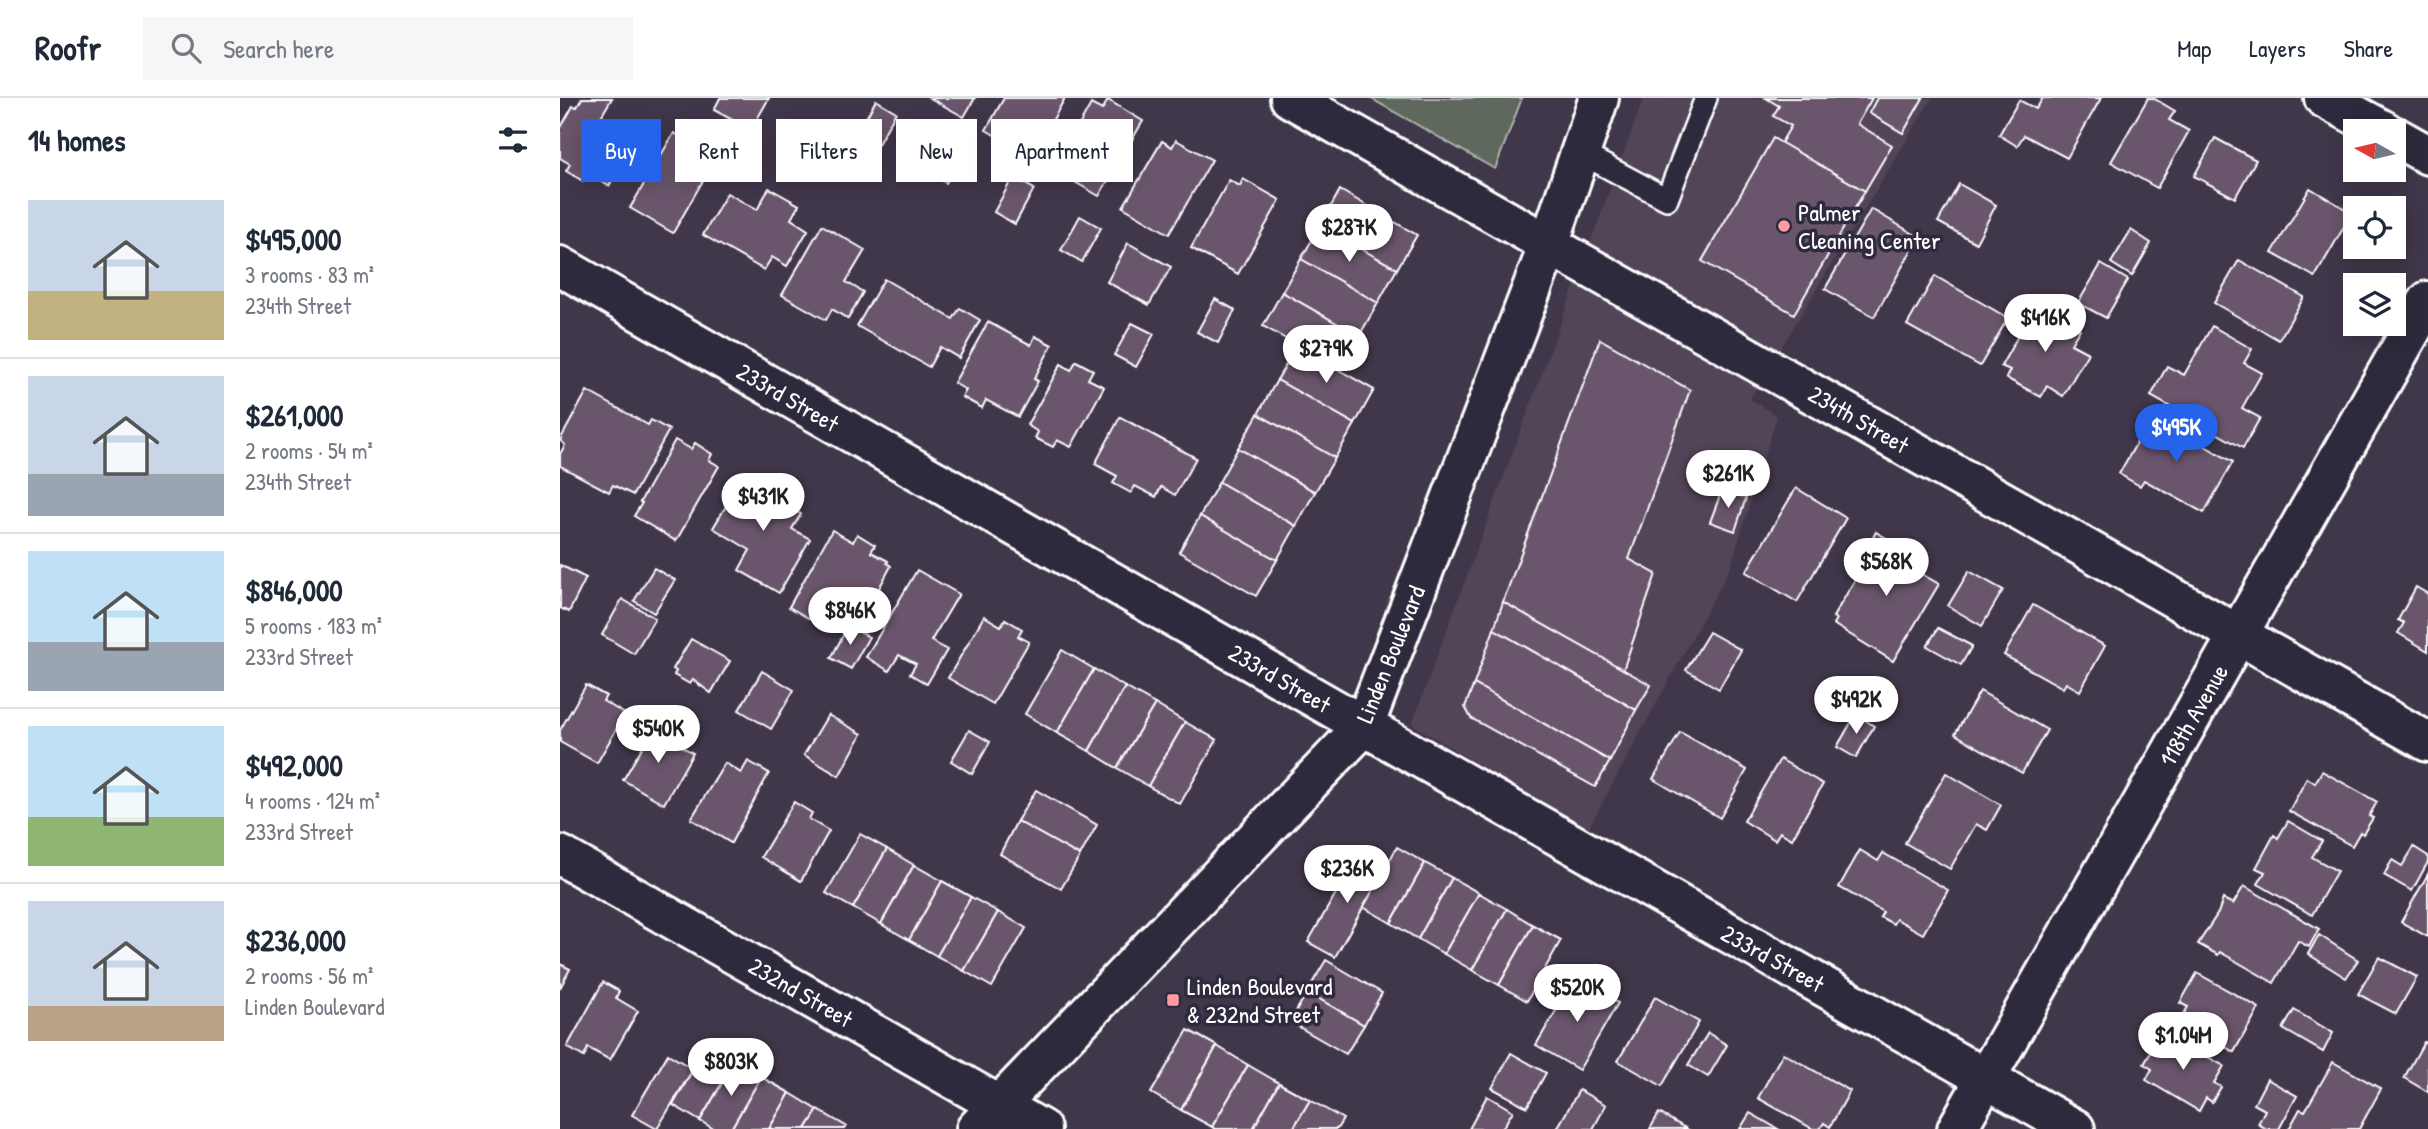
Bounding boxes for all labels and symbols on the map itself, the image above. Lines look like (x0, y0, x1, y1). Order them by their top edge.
north arrow (2343, 119, 2406, 182)
place label: Palmer Cleaning Center (1798, 196, 1940, 256)
pin: $287K (1300, 204, 1398, 264)
marker: Palmer Cleaning Center (1776, 218, 1792, 234)
pin: $416K (1996, 294, 2094, 354)
pin: $279K (1277, 326, 1375, 385)
street label: 233rd Street (731, 355, 845, 439)
street label: 234th Street (1803, 377, 1916, 461)
pin: $495K (2127, 404, 2225, 464)
pin: $261K (1679, 450, 1777, 510)
pin: $431K (714, 474, 812, 533)
pin: $568K (1837, 538, 1935, 598)
street label: Linden Boulevard (1348, 581, 1432, 727)
pin: $846K (801, 588, 899, 647)
street label: 233rd Street (1223, 636, 1337, 720)
street label: 118th Avenue (2151, 658, 2235, 772)
pin: $492K (1807, 676, 1905, 736)
pin: $540K (609, 706, 707, 765)
pin: $236K (1298, 846, 1396, 905)
street label: 233rd Street (1716, 917, 1831, 1000)
street label: 232nd Street (743, 949, 859, 1035)
pin: $520K (1528, 964, 1626, 1024)
place label: Linden Boulevard & 232nd Street (1187, 970, 1332, 1030)
marker: Linden Boulevard & 232nd Street (1165, 992, 1181, 1008)
pin: $1.04M (2126, 1012, 2240, 1072)
pin: $803K (682, 1038, 780, 1098)

